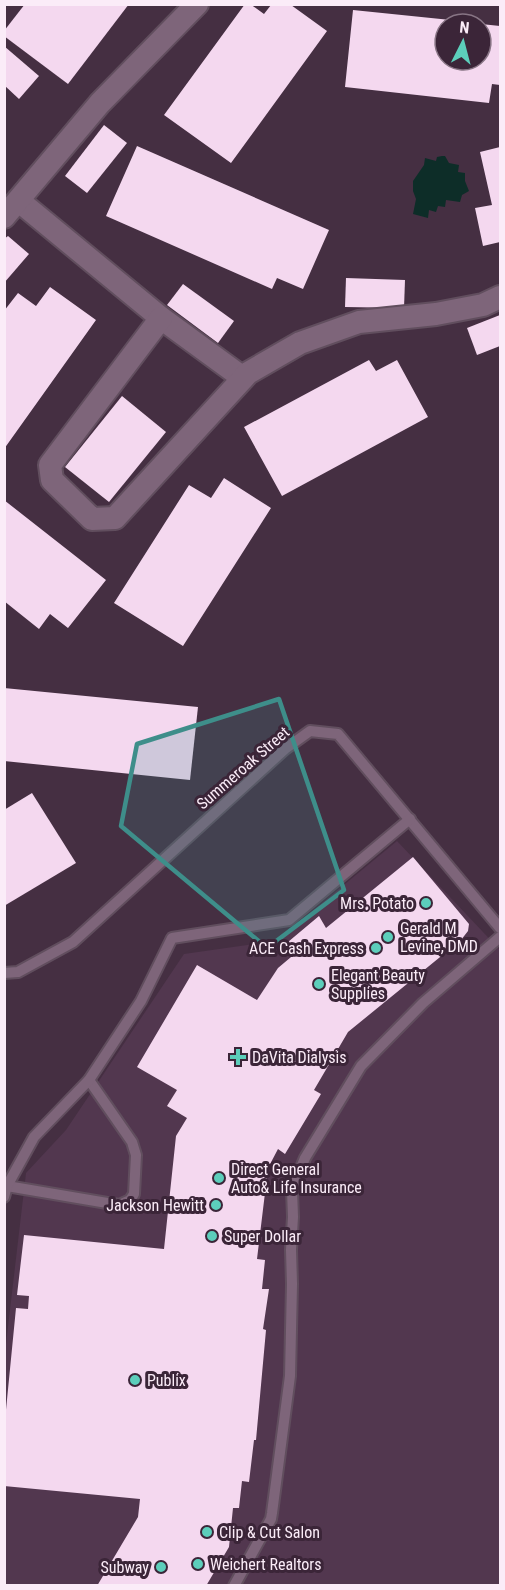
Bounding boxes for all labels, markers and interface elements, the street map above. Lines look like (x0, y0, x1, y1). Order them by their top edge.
north arrow (433, 12, 493, 72)
text: N (459, 18, 470, 38)
street label: Summeroak Street (193, 722, 293, 813)
place label: Mrs. Potato (340, 894, 414, 913)
marker: Mrs. Potato (419, 896, 433, 910)
place label: Gerald M Levine, DMD (400, 919, 478, 956)
marker: Gerald M Levine, DMD (381, 930, 395, 944)
place label: ACE Cash Express (249, 939, 364, 958)
marker: ACE Cash Express (369, 941, 383, 955)
place label: Elegant Beauty Supplies (331, 966, 425, 1003)
marker: Elegant Beauty Supplies (312, 977, 326, 991)
marker: DaVita Dialysis (229, 1048, 247, 1066)
place label: DaVita Dialysis (252, 1048, 347, 1067)
place label: Direct General Auto& Life Insurance (231, 1160, 362, 1197)
marker: Direct General Auto& Life Insurance (212, 1171, 226, 1185)
place label: Jackson Hewitt (106, 1196, 204, 1215)
marker: Jackson Hewitt (209, 1198, 223, 1212)
place label: Super Dollar (224, 1227, 301, 1246)
marker: Super Dollar (205, 1229, 219, 1243)
place label: Publix (147, 1371, 186, 1390)
marker: Publix (128, 1373, 142, 1387)
place label: Clip & Cut Salon (219, 1523, 320, 1542)
marker: Clip & Cut Salon (200, 1525, 214, 1539)
place label: Weichert Realtors (210, 1555, 322, 1574)
marker: Weichert Realtors (191, 1557, 205, 1571)
place label: Subway (100, 1558, 149, 1577)
marker: Subway (154, 1560, 168, 1574)

